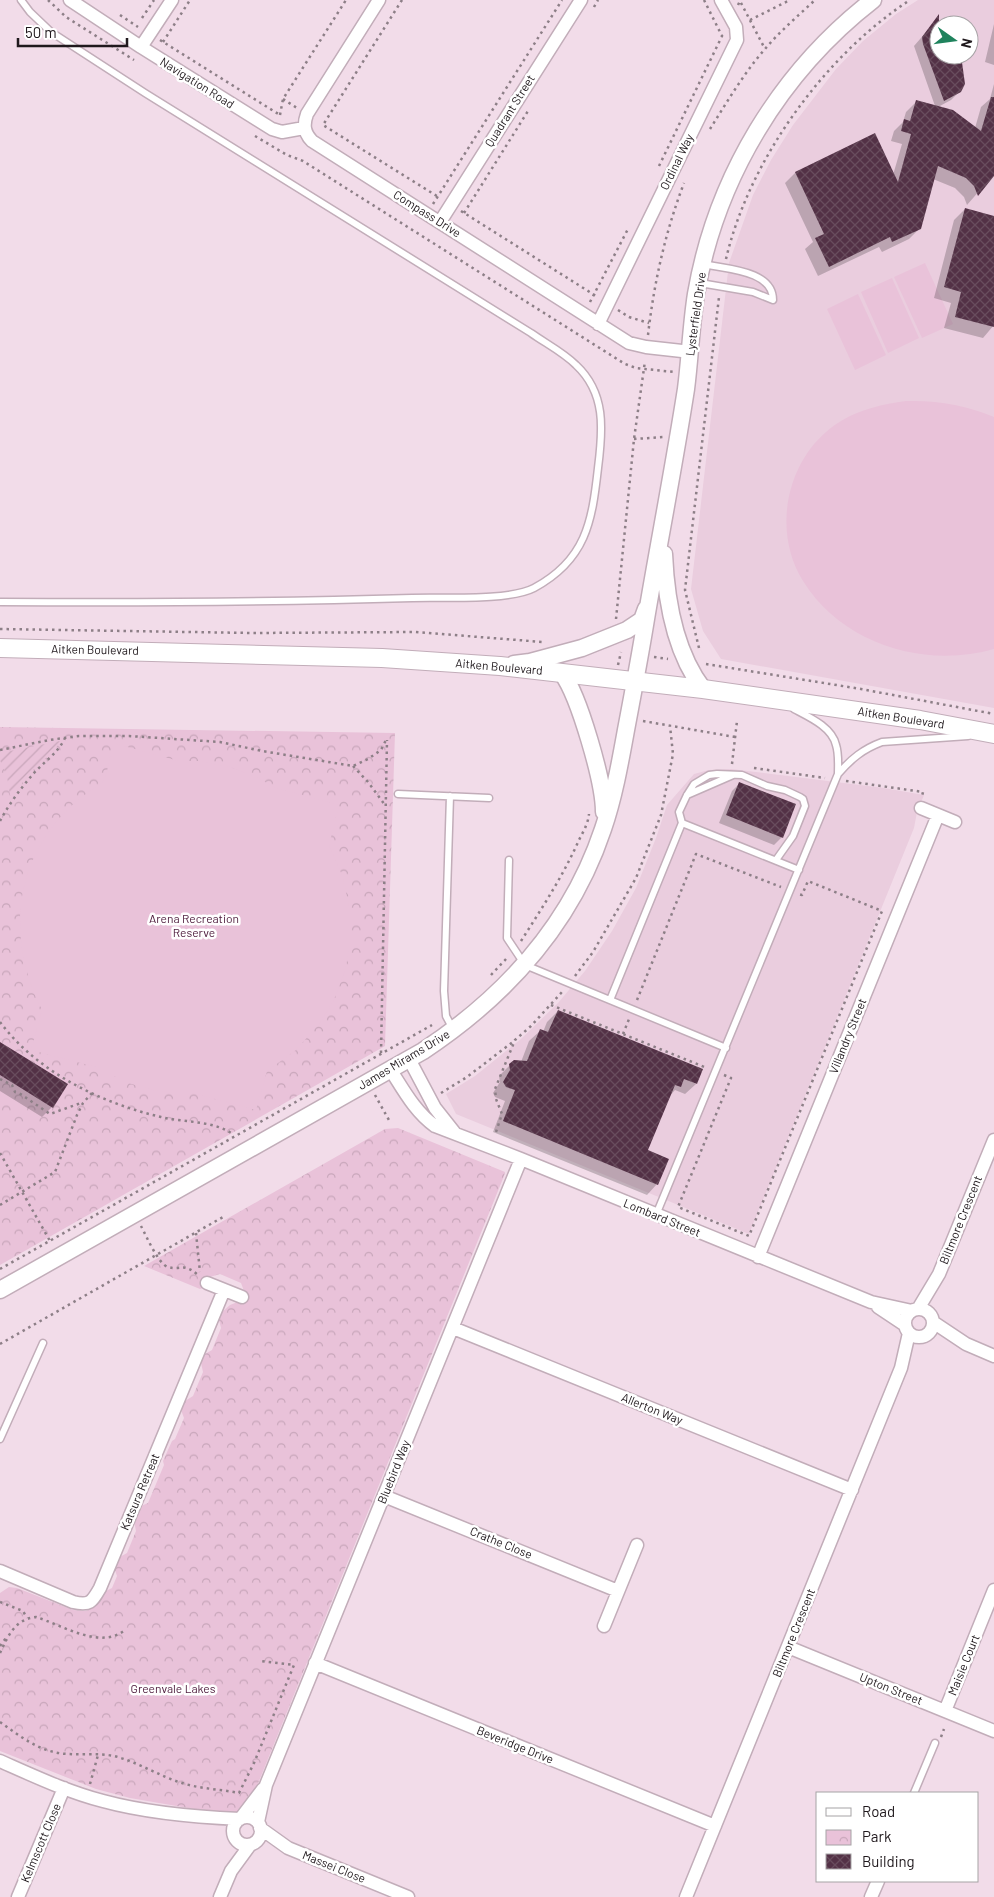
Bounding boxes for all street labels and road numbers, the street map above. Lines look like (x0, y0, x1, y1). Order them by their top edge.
street label: Navigation Road (158, 54, 237, 111)
street label: Quadrant Street (481, 72, 537, 149)
street label: Ordinal Way (657, 131, 696, 192)
street label: Compass Drive (391, 187, 464, 239)
street label: Lysterfield Drive (682, 271, 708, 357)
street label: Aitken Boulevard (51, 641, 139, 657)
street label: Aitken Boulevard (455, 655, 543, 677)
street label: Aitken Boulevard (857, 703, 946, 731)
street label: Villandry Street (826, 996, 869, 1075)
street label: James Mirams Drive (355, 1026, 452, 1092)
street label: Biltmore Crescent (936, 1173, 984, 1266)
street label: Lombard Street (622, 1195, 703, 1239)
street label: Allerton Way (620, 1389, 686, 1427)
street label: Bluebird Way (374, 1437, 412, 1506)
street label: Katsura Retreat (117, 1451, 162, 1532)
street label: Crathe Close (468, 1523, 535, 1561)
street label: Biltmore Crescent (769, 1586, 817, 1679)
street label: Maisie Court (944, 1632, 982, 1697)
street label: Upton Street (858, 1669, 925, 1707)
street label: Beveridge Drive (475, 1722, 556, 1766)
street label: Kelmscott Close (17, 1801, 63, 1884)
street label: Massei Close (301, 1847, 368, 1885)

